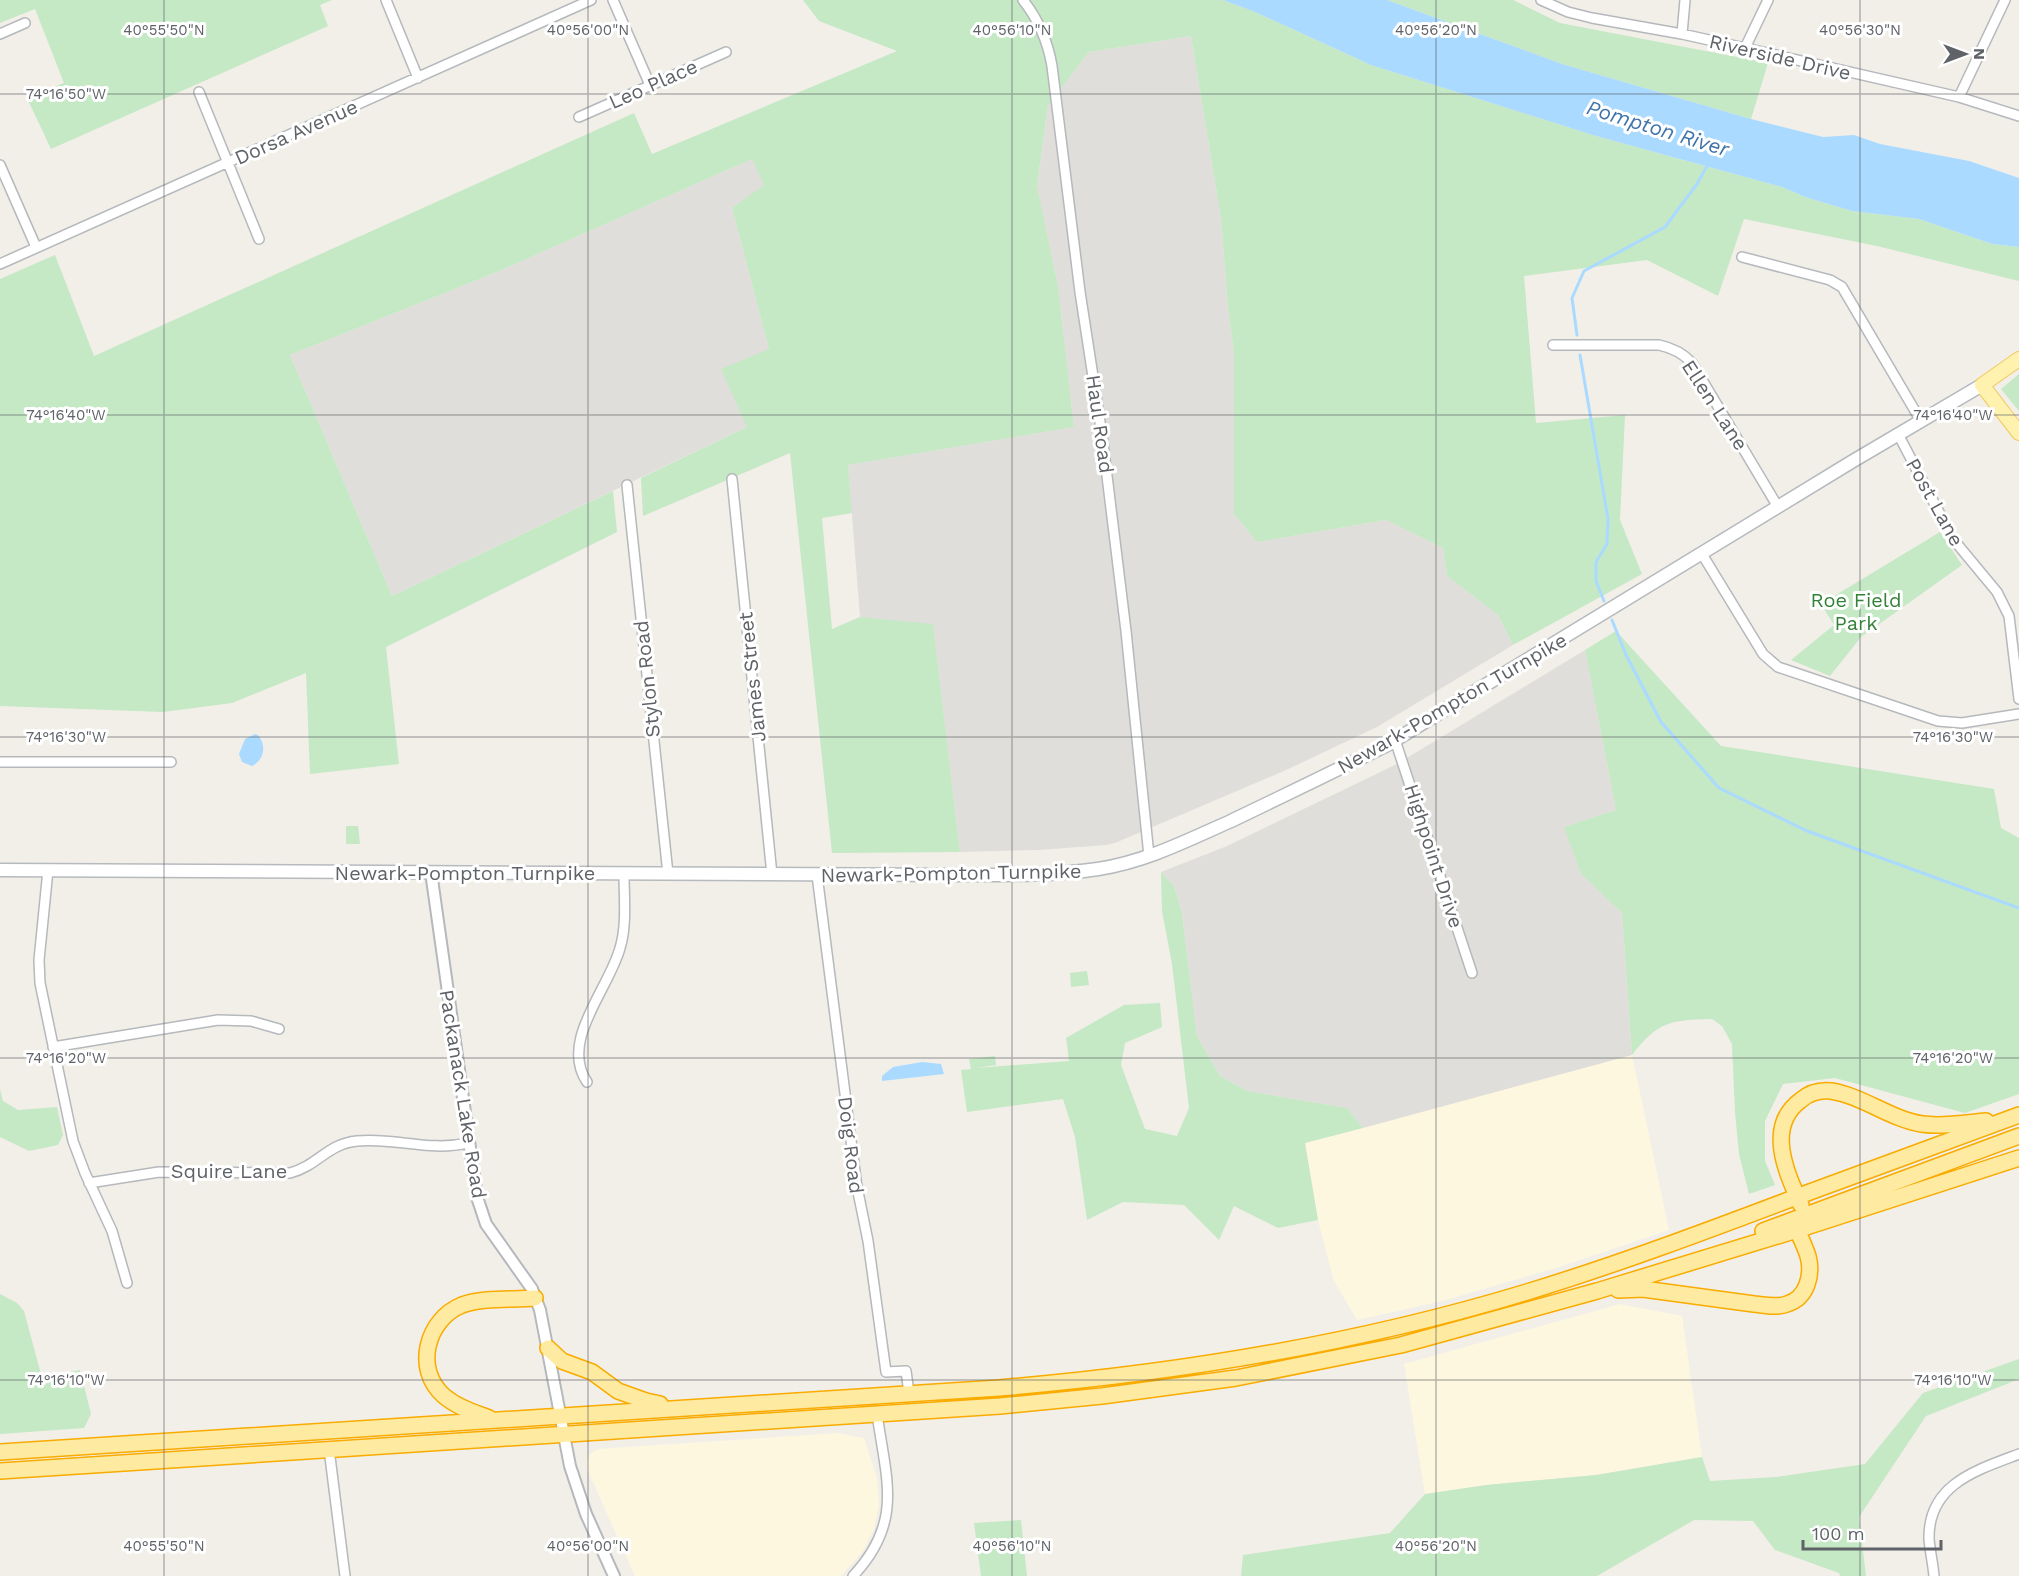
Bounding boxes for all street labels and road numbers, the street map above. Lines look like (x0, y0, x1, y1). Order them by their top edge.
street label: Riverside Drive (1707, 29, 1853, 85)
street label: Leo Place (605, 54, 701, 114)
street label: Dorsa Avenue (231, 94, 361, 170)
street label: Ellen Lane (1677, 355, 1753, 455)
street label: Haul Road (1081, 373, 1119, 475)
street label: Post Lane (1901, 454, 1969, 550)
street label: James Street (733, 610, 771, 743)
street label: Stylon Road (629, 619, 665, 739)
street label: Newark-Pompton Turnpike (1333, 627, 1571, 779)
street label: Highpoint Drive (1399, 781, 1469, 931)
street label: Newark-Pompton Turnpike (820, 859, 1082, 887)
street label: Newark-Pompton Turnpike (335, 861, 595, 885)
street label: Packanack Lake Road (435, 988, 491, 1200)
street label: Doig Road (833, 1095, 869, 1195)
street label: Squire Lane (171, 1159, 287, 1183)

